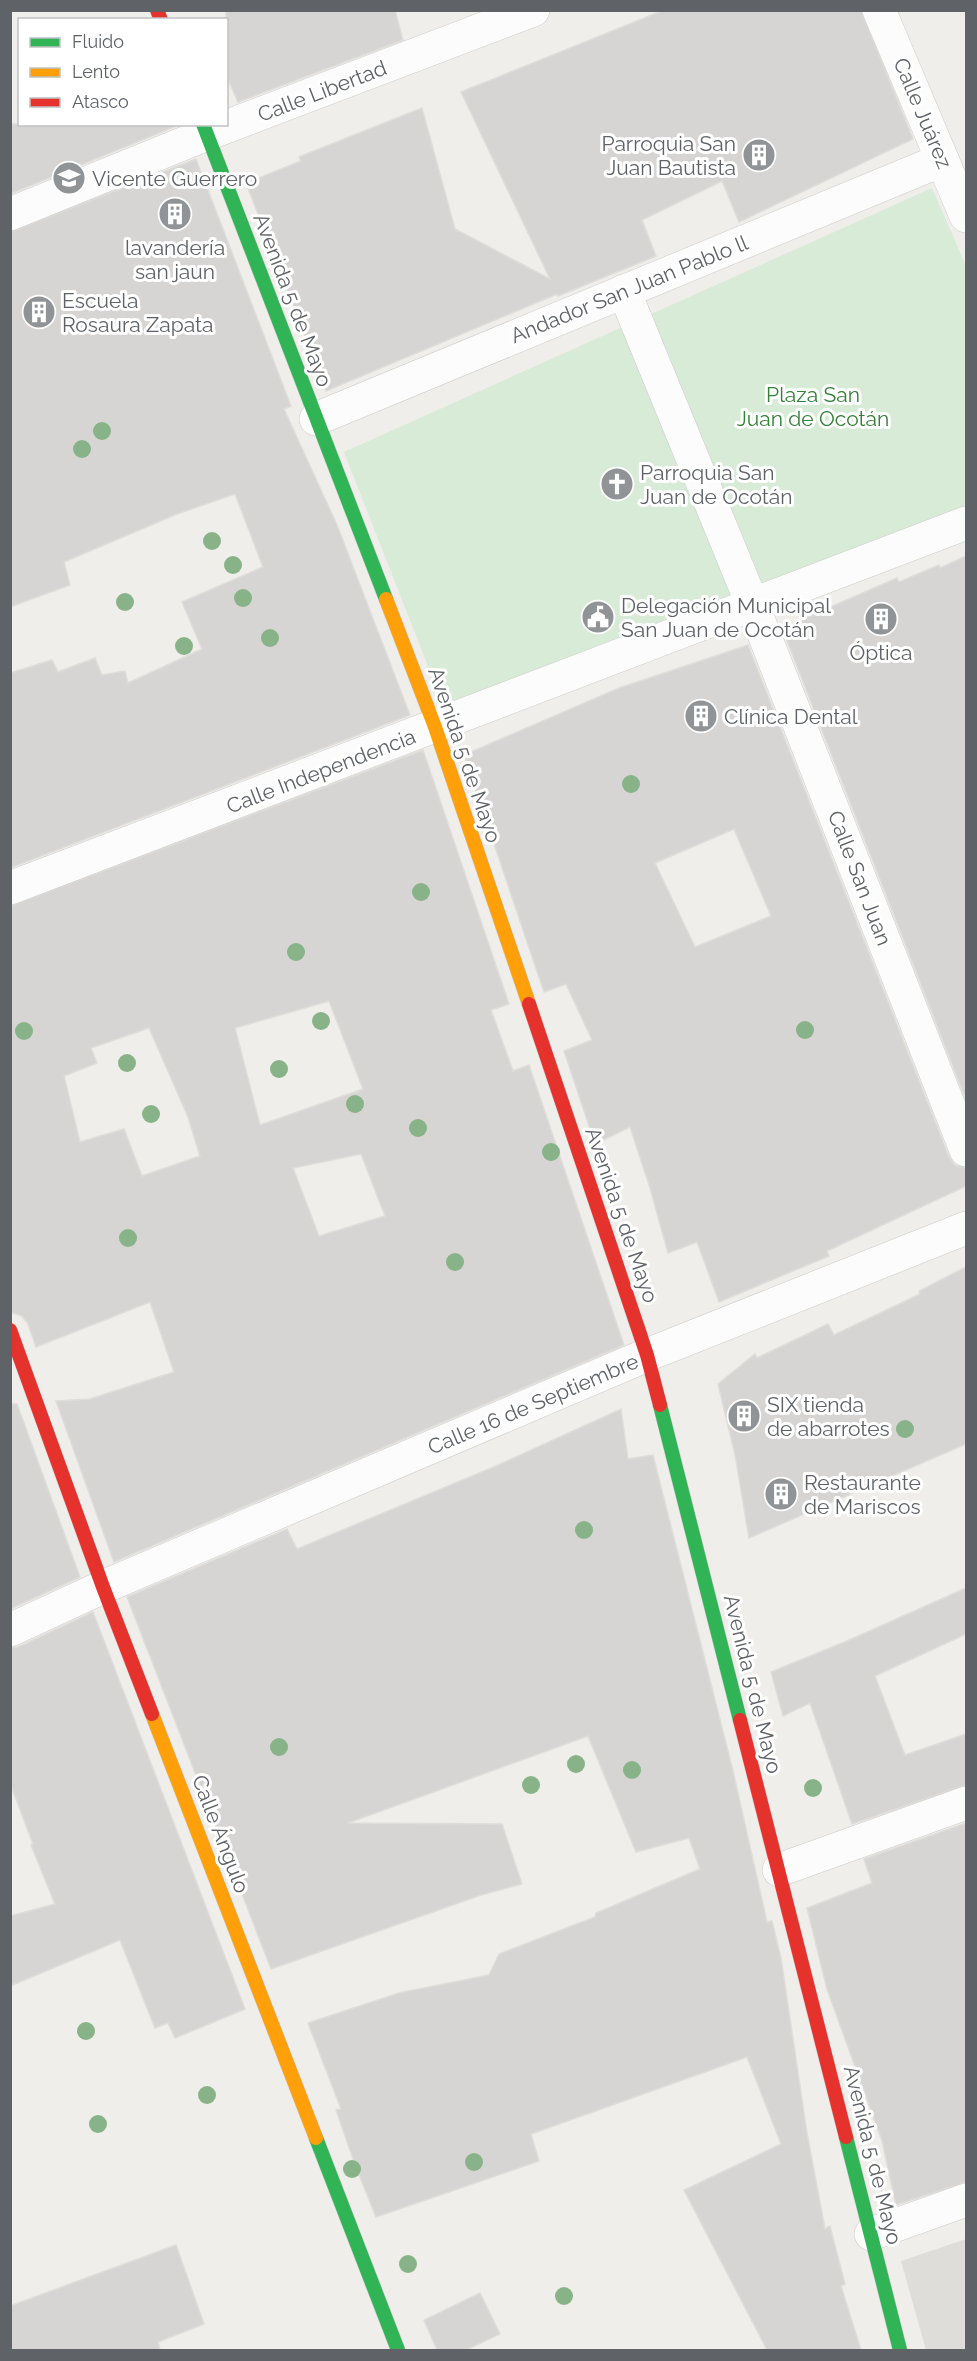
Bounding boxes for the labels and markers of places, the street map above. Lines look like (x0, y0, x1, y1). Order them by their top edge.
place label: Parroquia San Juan Bautista (601, 131, 736, 180)
building icon: Parroquia San Juan Bautista (741, 137, 777, 173)
school or university icon: Vicente Guerrero (51, 160, 87, 196)
place label: Vicente Guerrero (92, 166, 257, 191)
building icon: lavandería san jaun (157, 196, 193, 232)
place label: lavandería san jaun (125, 235, 225, 284)
place label: Escuela Rosaura Zapata (62, 288, 214, 337)
building icon: Escuela Rosaura Zapata (21, 294, 57, 330)
place label: Parroquia San Juan de Ocotán (640, 460, 793, 509)
church icon: Parroquia San Juan de Ocotán (599, 466, 635, 502)
place label: Delegación Municipal San Juan de Ocotán (621, 593, 831, 642)
public building icon: Delegación Municipal San Juan de Ocotán (580, 599, 616, 635)
building icon: Óptica (863, 601, 899, 637)
place label: Óptica (849, 640, 913, 665)
building icon: Clínica Dental (683, 698, 719, 734)
place label: Clínica Dental (724, 704, 858, 729)
place label: SIX tienda de abarrotes (767, 1392, 890, 1441)
building icon: SIX tienda de abarrotes (726, 1398, 762, 1434)
place label: Restaurante de Mariscos (804, 1470, 921, 1519)
building icon: Restaurante de Mariscos (763, 1476, 799, 1512)

